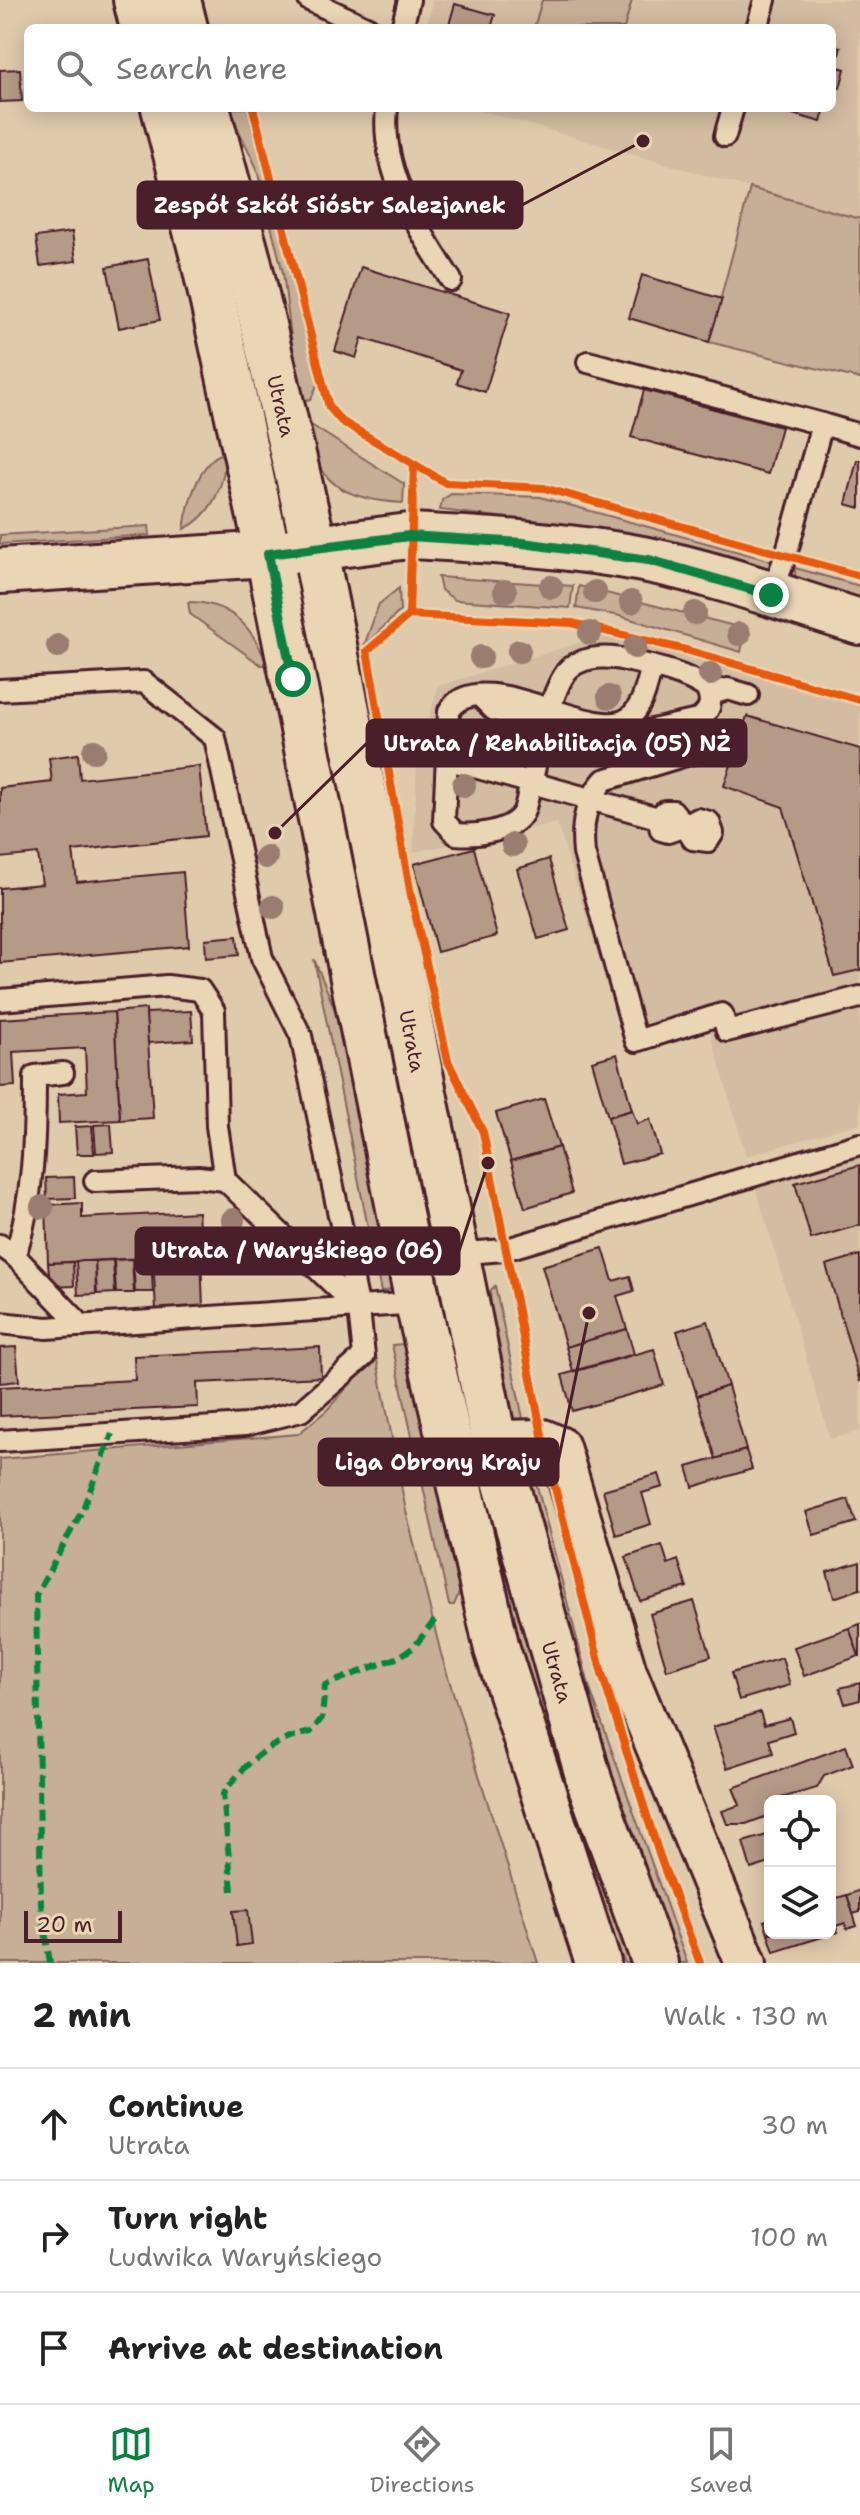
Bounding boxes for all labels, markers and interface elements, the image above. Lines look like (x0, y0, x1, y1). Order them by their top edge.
search box (24, 24, 836, 112)
icon: search (52, 46, 96, 90)
text: Search here (116, 48, 287, 89)
callout: Zespół Szkół Sióstr Salezjanek (138, 182, 522, 228)
text: Zespół Szkół Sióstr Salezjanek (154, 191, 506, 220)
street label: Utrata (261, 372, 301, 440)
route end (753, 577, 789, 613)
route start (275, 661, 311, 697)
callout: Utrata / Rehabilitacja (05) NŻ (367, 720, 746, 766)
text: Utrata / Rehabilitacja (05) NŻ (383, 728, 731, 758)
street label: Utrata (393, 1008, 431, 1075)
callout: Utrata / Waryśkiego (06) (136, 1228, 459, 1274)
text: Utrata / Waryśkiego (06) (151, 1236, 443, 1265)
callout: Liga Obrony Kraju (319, 1439, 558, 1485)
text: Liga Obrony Kraju (335, 1448, 541, 1477)
street label: Utrata (536, 1638, 578, 1706)
map controls (764, 1795, 836, 1939)
button: locate (764, 1795, 836, 1867)
button: layers (764, 1867, 836, 1939)
scale bar (24, 1907, 122, 1943)
text: 20 m (36, 1910, 93, 1939)
text: 2 min (32, 1992, 131, 2038)
text: Walk · 130 m (663, 1998, 828, 2033)
text: Continue (108, 2086, 244, 2127)
icon: ahead (32, 2102, 76, 2146)
text: 30 m (761, 2107, 828, 2142)
text: Utrata (108, 2127, 190, 2162)
text: Turn right (108, 2198, 267, 2239)
icon: right (32, 2214, 76, 2258)
text: 100 m (750, 2219, 828, 2254)
text: Ludwika Waryńskiego (108, 2239, 382, 2274)
icon: arrive (32, 2326, 76, 2370)
text: Arrive at destination (108, 2328, 443, 2369)
tab: Map (108, 2422, 155, 2499)
tab: Directions (370, 2422, 475, 2499)
tab: Saved (690, 2422, 752, 2499)

